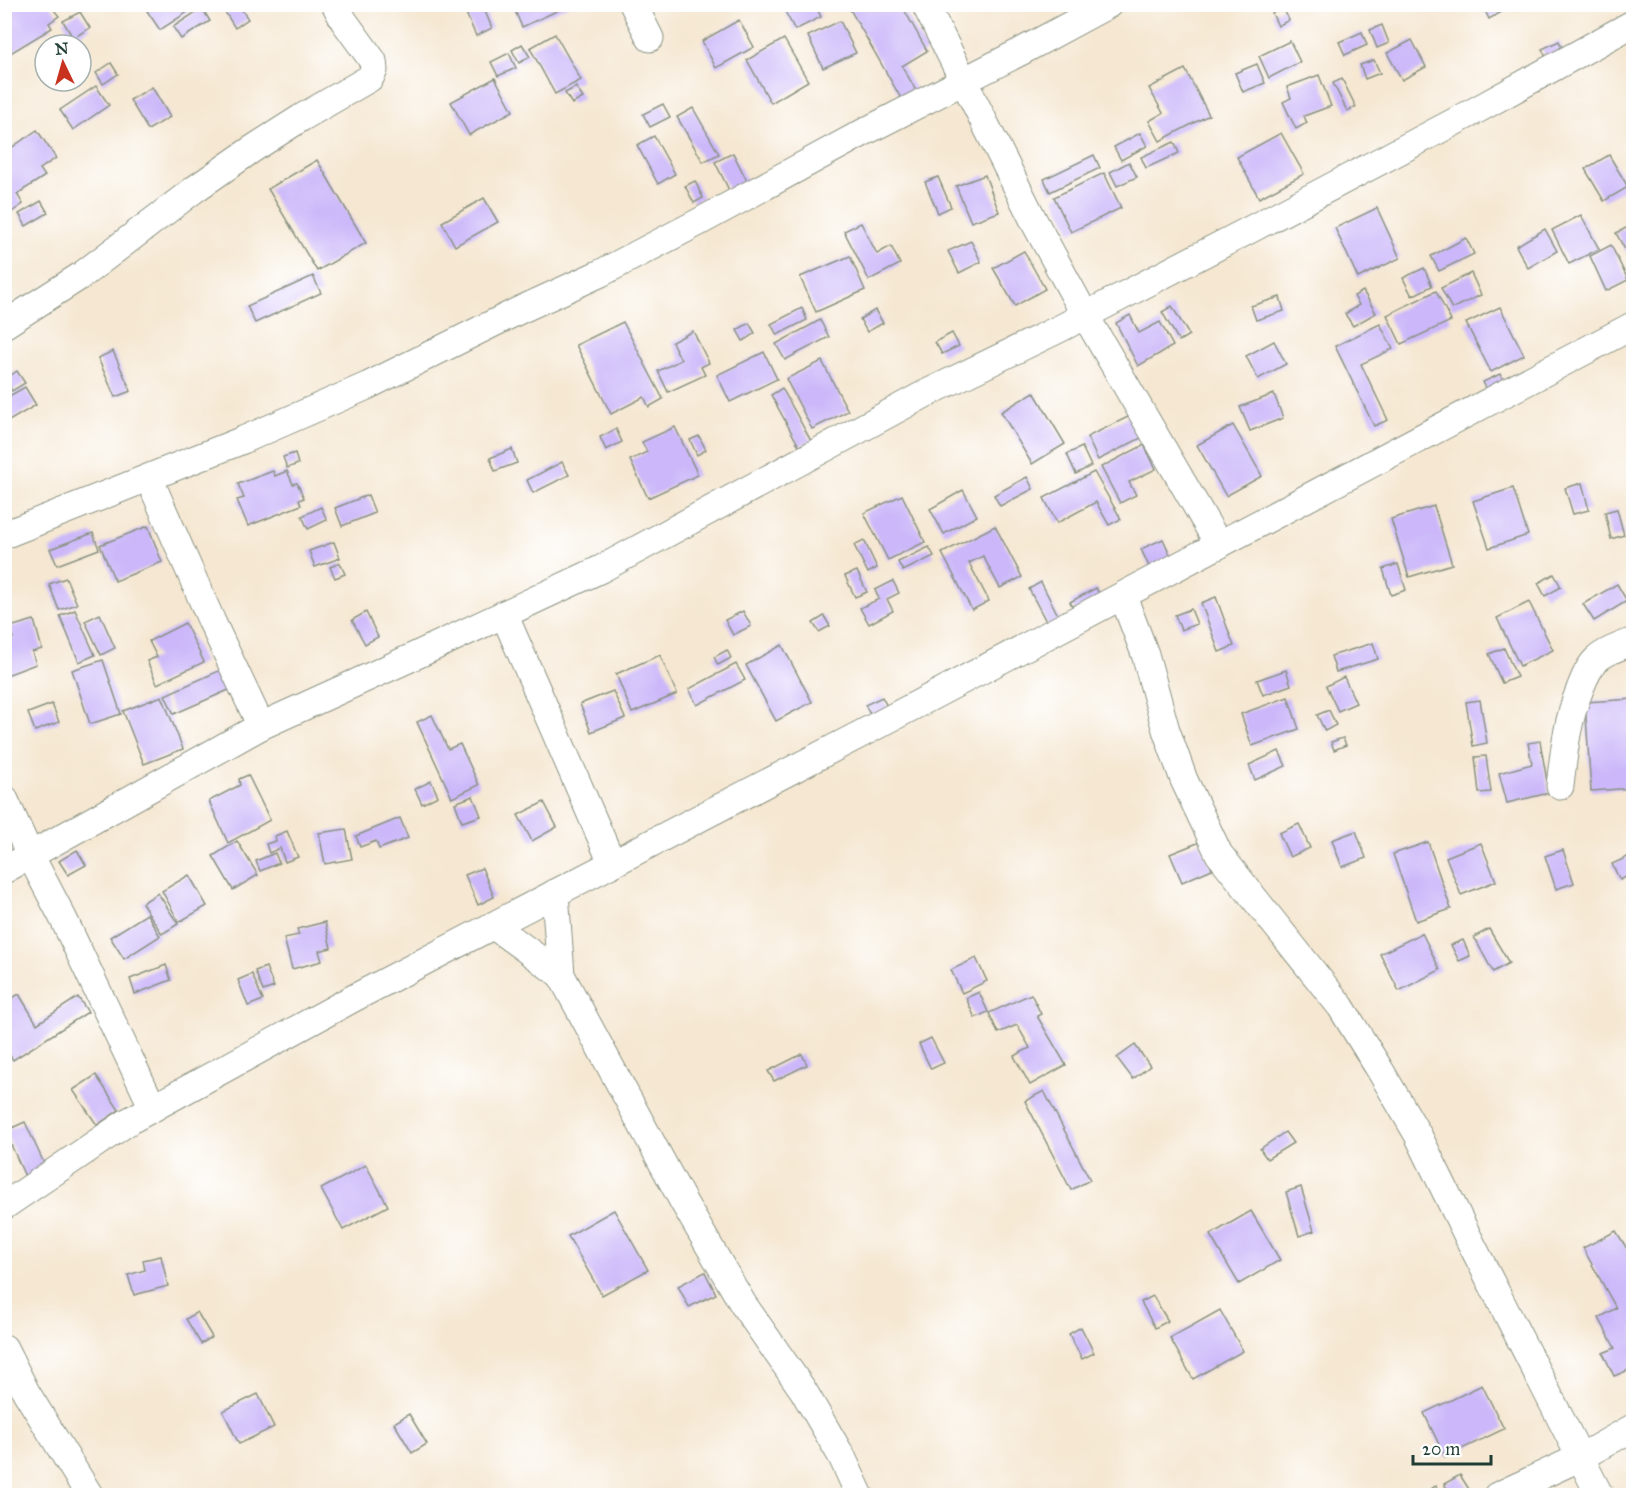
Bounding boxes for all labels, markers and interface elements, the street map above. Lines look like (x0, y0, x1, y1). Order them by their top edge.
north arrow (33, 33, 93, 93)
text: N (54, 38, 70, 59)
scale bar (1413, 1428, 1491, 1466)
text: 20 m (1422, 1438, 1460, 1460)

